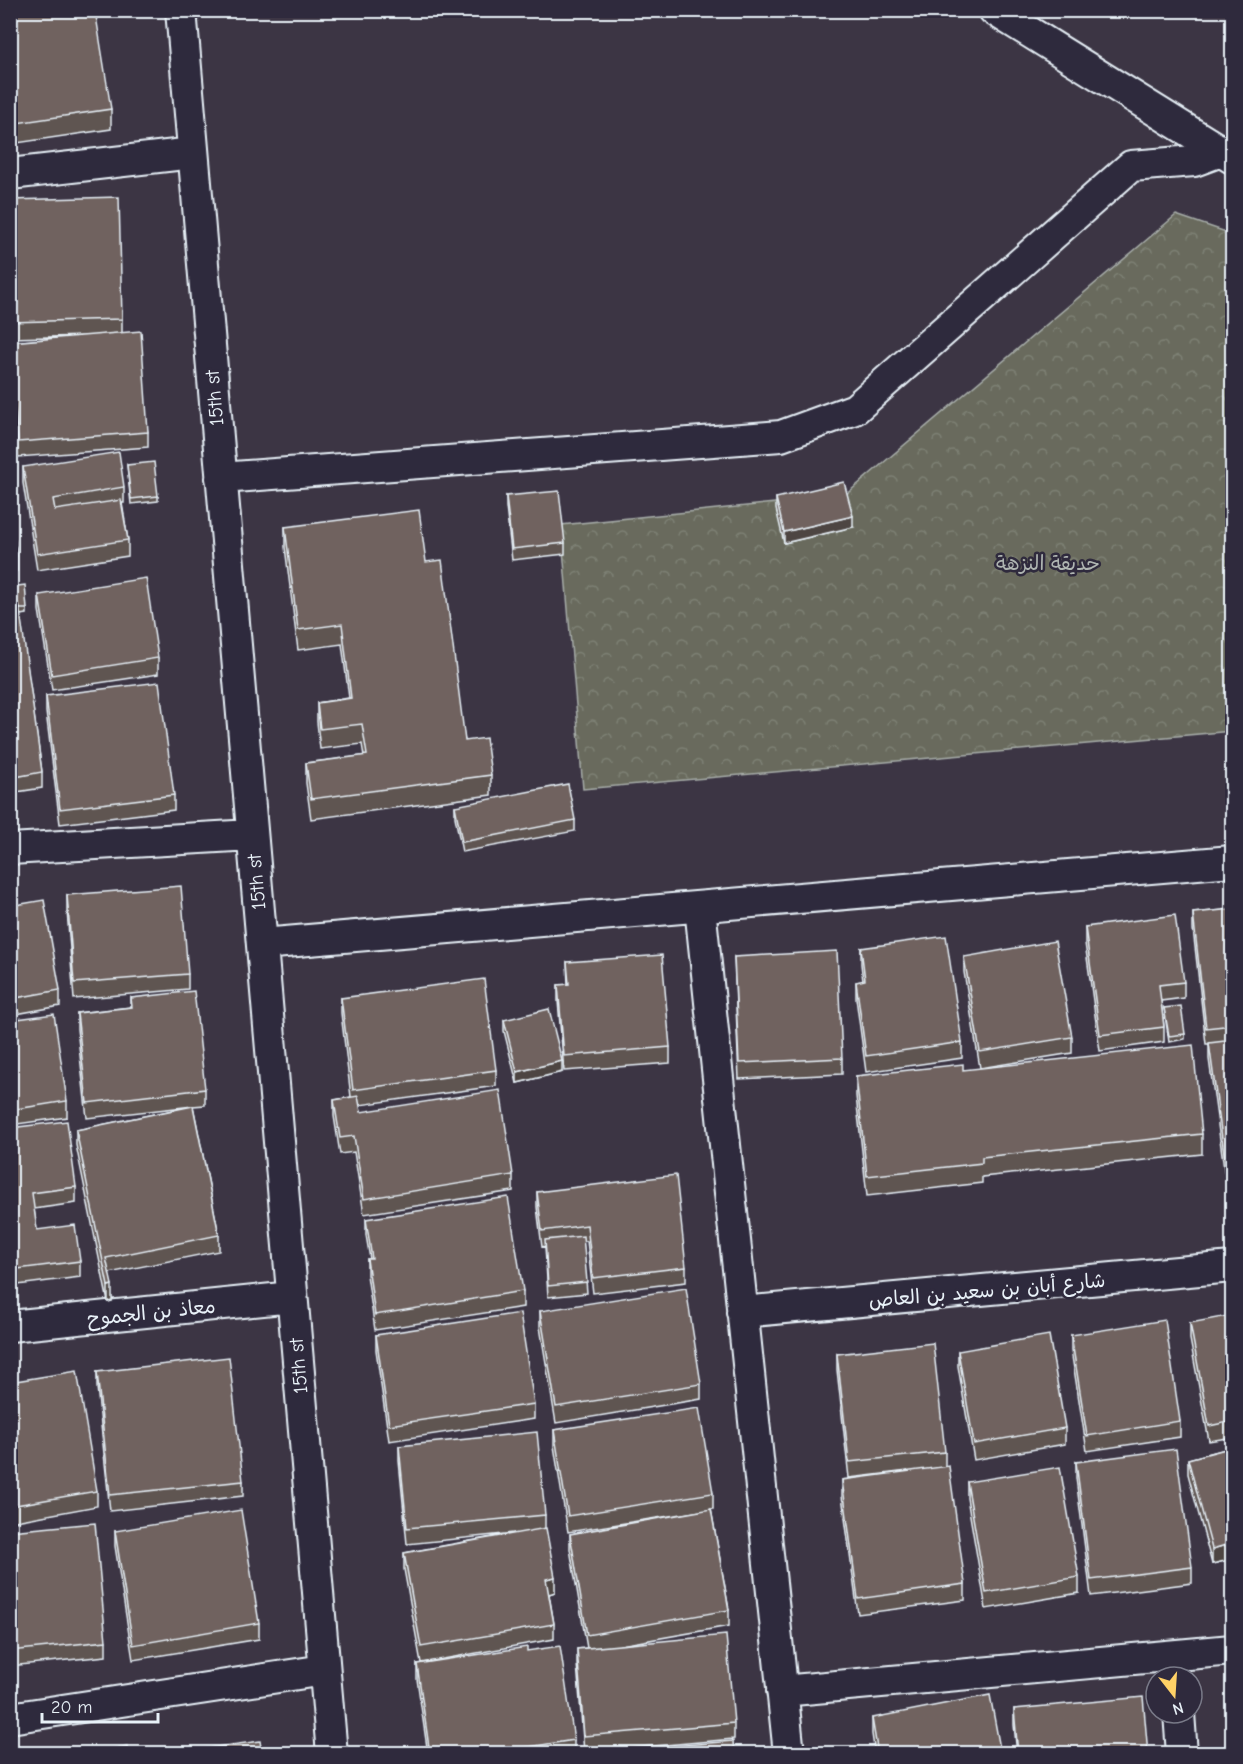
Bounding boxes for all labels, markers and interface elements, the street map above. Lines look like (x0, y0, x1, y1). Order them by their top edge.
street label: 15th st (200, 368, 228, 427)
park label: حديقة النزهة (996, 552, 1100, 575)
street label: 15th st (242, 852, 270, 911)
street label: شارع أبان بن سعيد بن العاص (868, 1269, 1107, 1314)
street label: معاذ بن الجموح (85, 1294, 217, 1332)
street label: 15th st (284, 1336, 312, 1395)
north arrow (1144, 1665, 1204, 1725)
scale bar (42, 1686, 158, 1724)
text: 20 m (51, 1697, 92, 1718)
text: N (1170, 1698, 1186, 1719)

